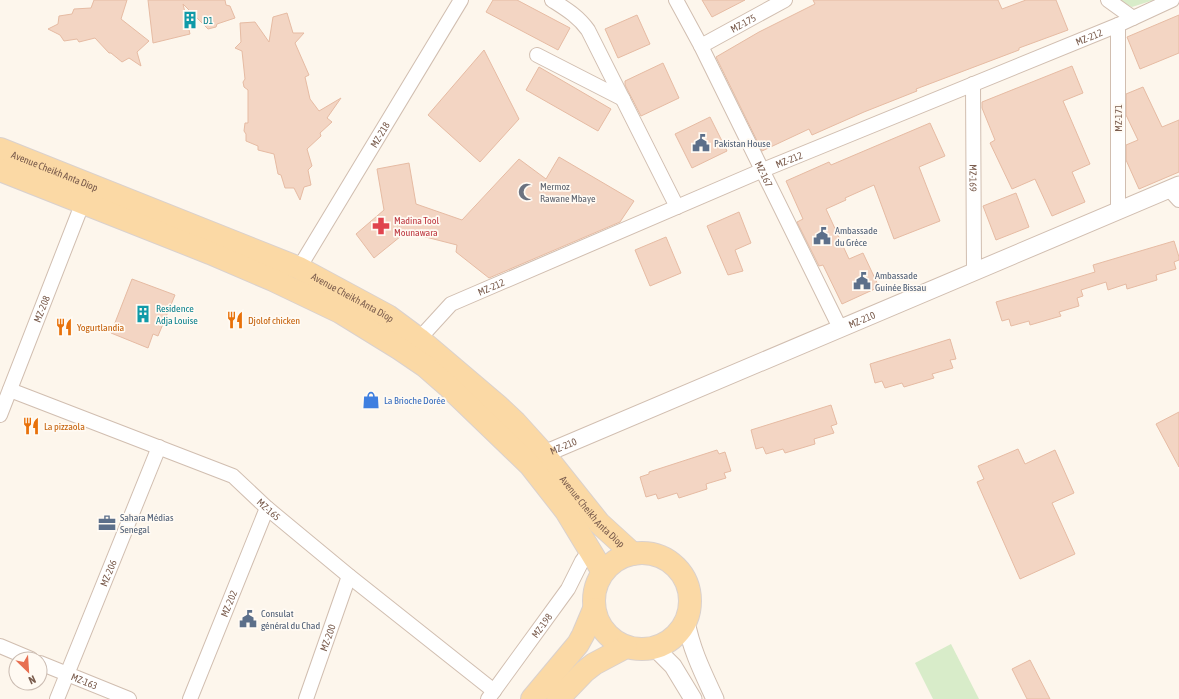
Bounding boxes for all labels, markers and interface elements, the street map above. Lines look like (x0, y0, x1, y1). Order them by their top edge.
building icon: D1 (180, 10, 200, 30)
street label: MZ-175 (728, 11, 758, 34)
place label: D1 (203, 15, 214, 26)
street label: MZ-212 (1074, 26, 1104, 47)
street label: MZ-171 (1113, 104, 1124, 132)
street label: MZ-218 (368, 119, 392, 149)
public building icon: Pakistan House (691, 133, 711, 153)
place label: Pakistan House (714, 138, 771, 149)
street label: Avenue Cheikh Anta Diop (10, 149, 100, 193)
street label: MZ-212 (774, 149, 804, 170)
street label: MZ-167 (753, 159, 775, 189)
street label: MZ-169 (968, 164, 979, 192)
place label: Mermoz Rawane Mbaye (540, 181, 596, 204)
mosque icon: Mermoz Rawane Mbaye (517, 182, 537, 202)
place label: Madina Tool Mounawara (394, 215, 439, 238)
pharmacy icon: Madina Tool Mounawara (371, 216, 391, 236)
place label: Ambassade du Grèce (835, 225, 878, 248)
public building icon: Ambassade du Grèce (812, 226, 832, 246)
street label: Avenue Cheikh Anta Diop (310, 270, 396, 324)
place label: Ambassade Guinée Bissau (875, 270, 926, 293)
public building icon: Ambassade Guinée Bissau (852, 271, 872, 291)
street label: MZ-212 (476, 276, 506, 297)
street label: MZ-208 (31, 294, 52, 324)
place label: Residence Adja Louise (156, 303, 198, 326)
building icon: Residence Adja Louise (133, 304, 153, 324)
street label: MZ-210 (847, 309, 877, 330)
restaurant icon: Djolof chicken (225, 310, 245, 330)
place label: Djolof chicken (248, 315, 300, 326)
restaurant icon: Yogurtlandia (54, 317, 74, 337)
place label: Yogurtlandia (77, 322, 125, 333)
shop icon: La Brioche Dorée (361, 390, 381, 410)
place label: La Brioche Dorée (384, 395, 446, 406)
restaurant icon: La pizzaola (21, 416, 41, 436)
place label: La pizzaola (44, 421, 85, 432)
street label: MZ-210 (548, 435, 579, 456)
street label: Avenue Cheikh Anta Diop (558, 474, 627, 550)
street label: MZ-165 (255, 496, 283, 523)
place label: Sahara Médias Senegal (120, 512, 174, 535)
office icon: Sahara Médias Senegal (97, 513, 117, 533)
street label: MZ-206 (98, 558, 118, 588)
street label: MZ-202 (218, 588, 239, 618)
place label: Consulat général du Chad (261, 608, 320, 631)
public building icon: Consulat général du Chad (238, 609, 258, 629)
street label: MZ-198 (529, 611, 554, 640)
street label: MZ-200 (318, 622, 337, 653)
north arrow (8, 651, 48, 691)
street label: MZ-163 (70, 671, 99, 691)
text: N (27, 673, 38, 687)

